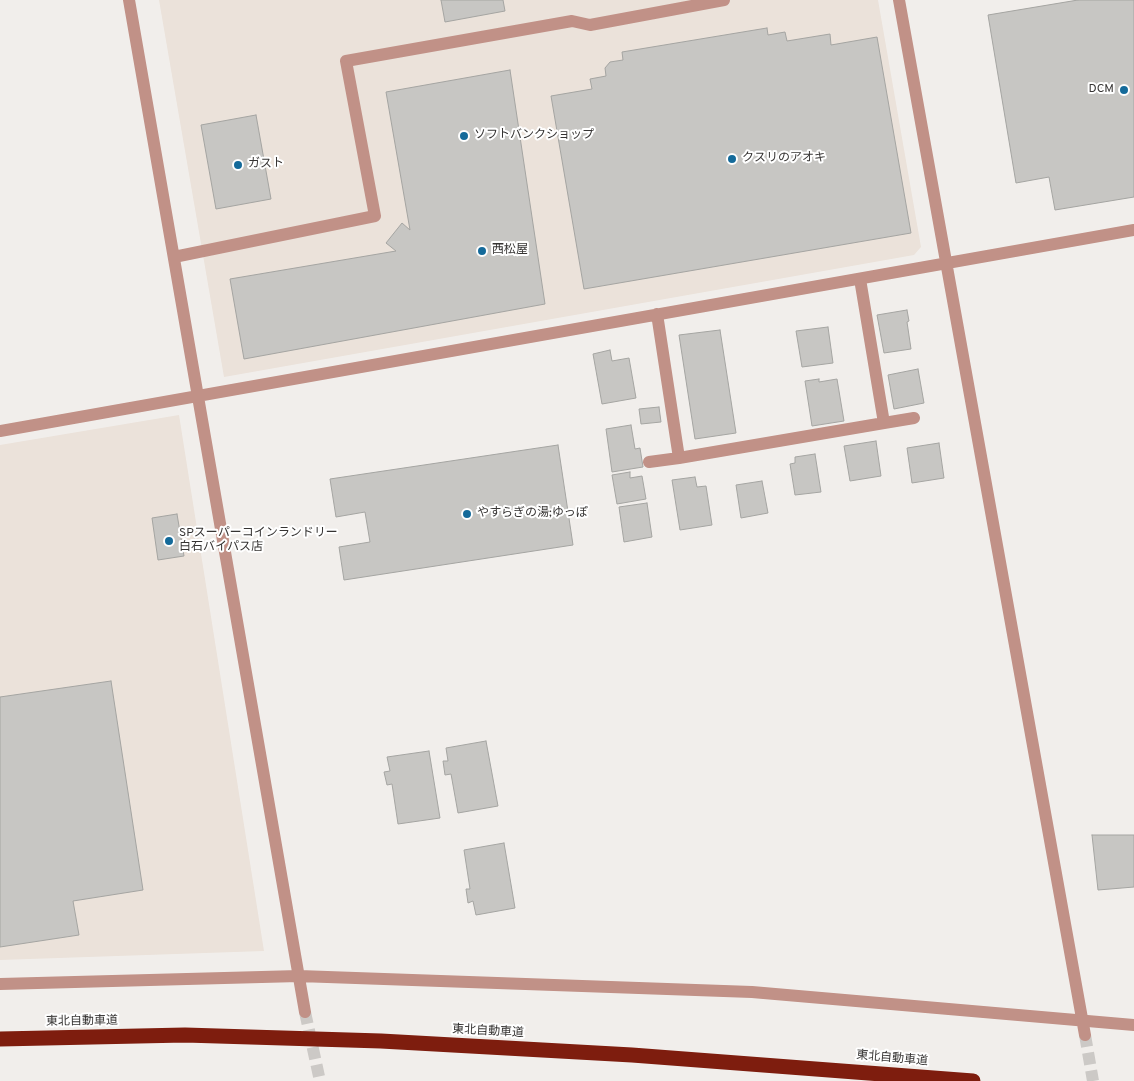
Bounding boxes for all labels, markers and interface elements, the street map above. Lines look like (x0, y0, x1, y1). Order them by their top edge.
place label: DCM (1089, 83, 1114, 97)
marker: DCM (1118, 84, 1130, 96)
place label: ソフトバンクショップ (474, 129, 594, 143)
marker: ソフトバンクショップ (458, 130, 470, 142)
place label: クスリのアオキ (742, 152, 826, 166)
marker: クスリのアオキ (726, 153, 738, 165)
place label: ガスト (248, 158, 284, 172)
marker: ガスト (232, 159, 244, 171)
place label: 西松屋 (492, 244, 528, 258)
marker: 西松屋 (476, 245, 488, 257)
place label: やすらぎの湯;ゆっぽ (477, 507, 588, 521)
marker: やすらぎの湯;ゆっぽ (461, 508, 473, 520)
place label: SPスーパーコインランドリー 白石バイパス店 (179, 527, 338, 555)
marker: SPスーパーコインランドリー 白石バイパス店 (163, 535, 175, 547)
street label: 東北自動車道 (46, 1014, 118, 1030)
street label: 東北自動車道 (452, 1023, 524, 1041)
street label: 東北自動車道 (856, 1049, 928, 1069)

